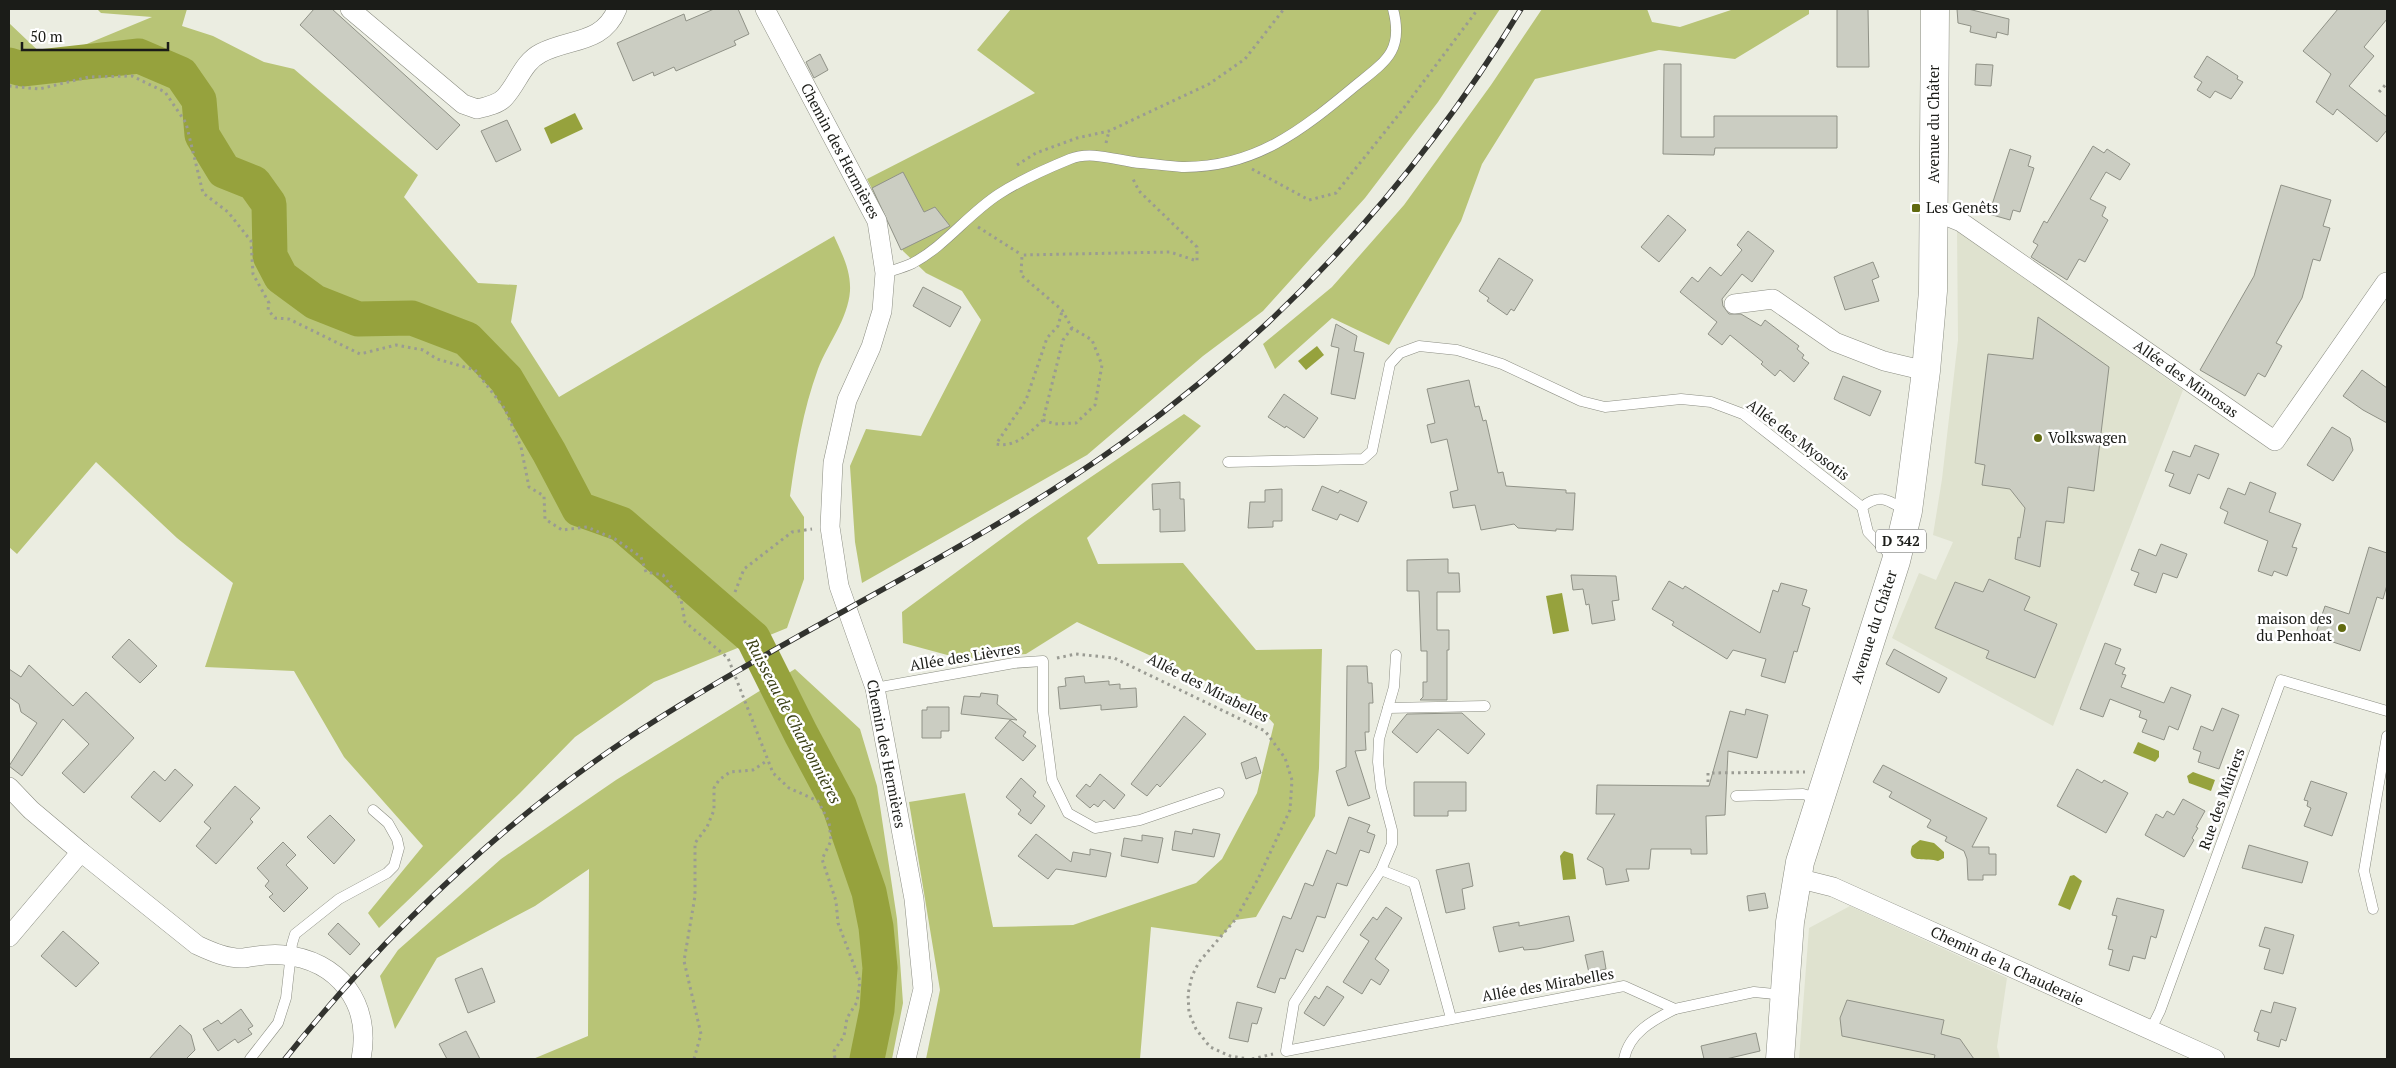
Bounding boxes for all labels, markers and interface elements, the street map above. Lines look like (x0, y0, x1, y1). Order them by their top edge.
scale bar (22, 20, 169, 52)
text: 50 m (30, 26, 63, 46)
street label: Avenue du Châter (1923, 65, 1943, 183)
street label: Chemin des Hermières (797, 79, 885, 222)
place label: Les Genêts (1926, 197, 1998, 217)
marker: Les Genêts (1910, 202, 1922, 214)
street label: Allée des Mimosas (2130, 335, 2243, 422)
street label: Allée des Myosotis (1743, 394, 1854, 484)
place label: Volkswagen (2048, 427, 2127, 447)
marker: Volkswagen (2032, 432, 2044, 444)
road number: D 342 (1876, 530, 1926, 552)
street label: Avenue du Châter (1845, 567, 1901, 686)
place label: maison des du Penhoat (2256, 608, 2332, 645)
marker: maison des du Penhoat (2336, 622, 2348, 634)
water label: Ruisseau de Charbonnières (741, 634, 847, 808)
street label: Allée des Lièvres (908, 637, 1021, 675)
street label: Allée des Mirabelles (1144, 648, 1273, 726)
street label: Chemin des Hermières (863, 678, 911, 830)
street label: Rue des Mûriers (2193, 745, 2249, 852)
street label: Chemin de la Chauderaie (1927, 921, 2087, 1009)
street label: Allée des Mirabelles (1480, 963, 1615, 1005)

